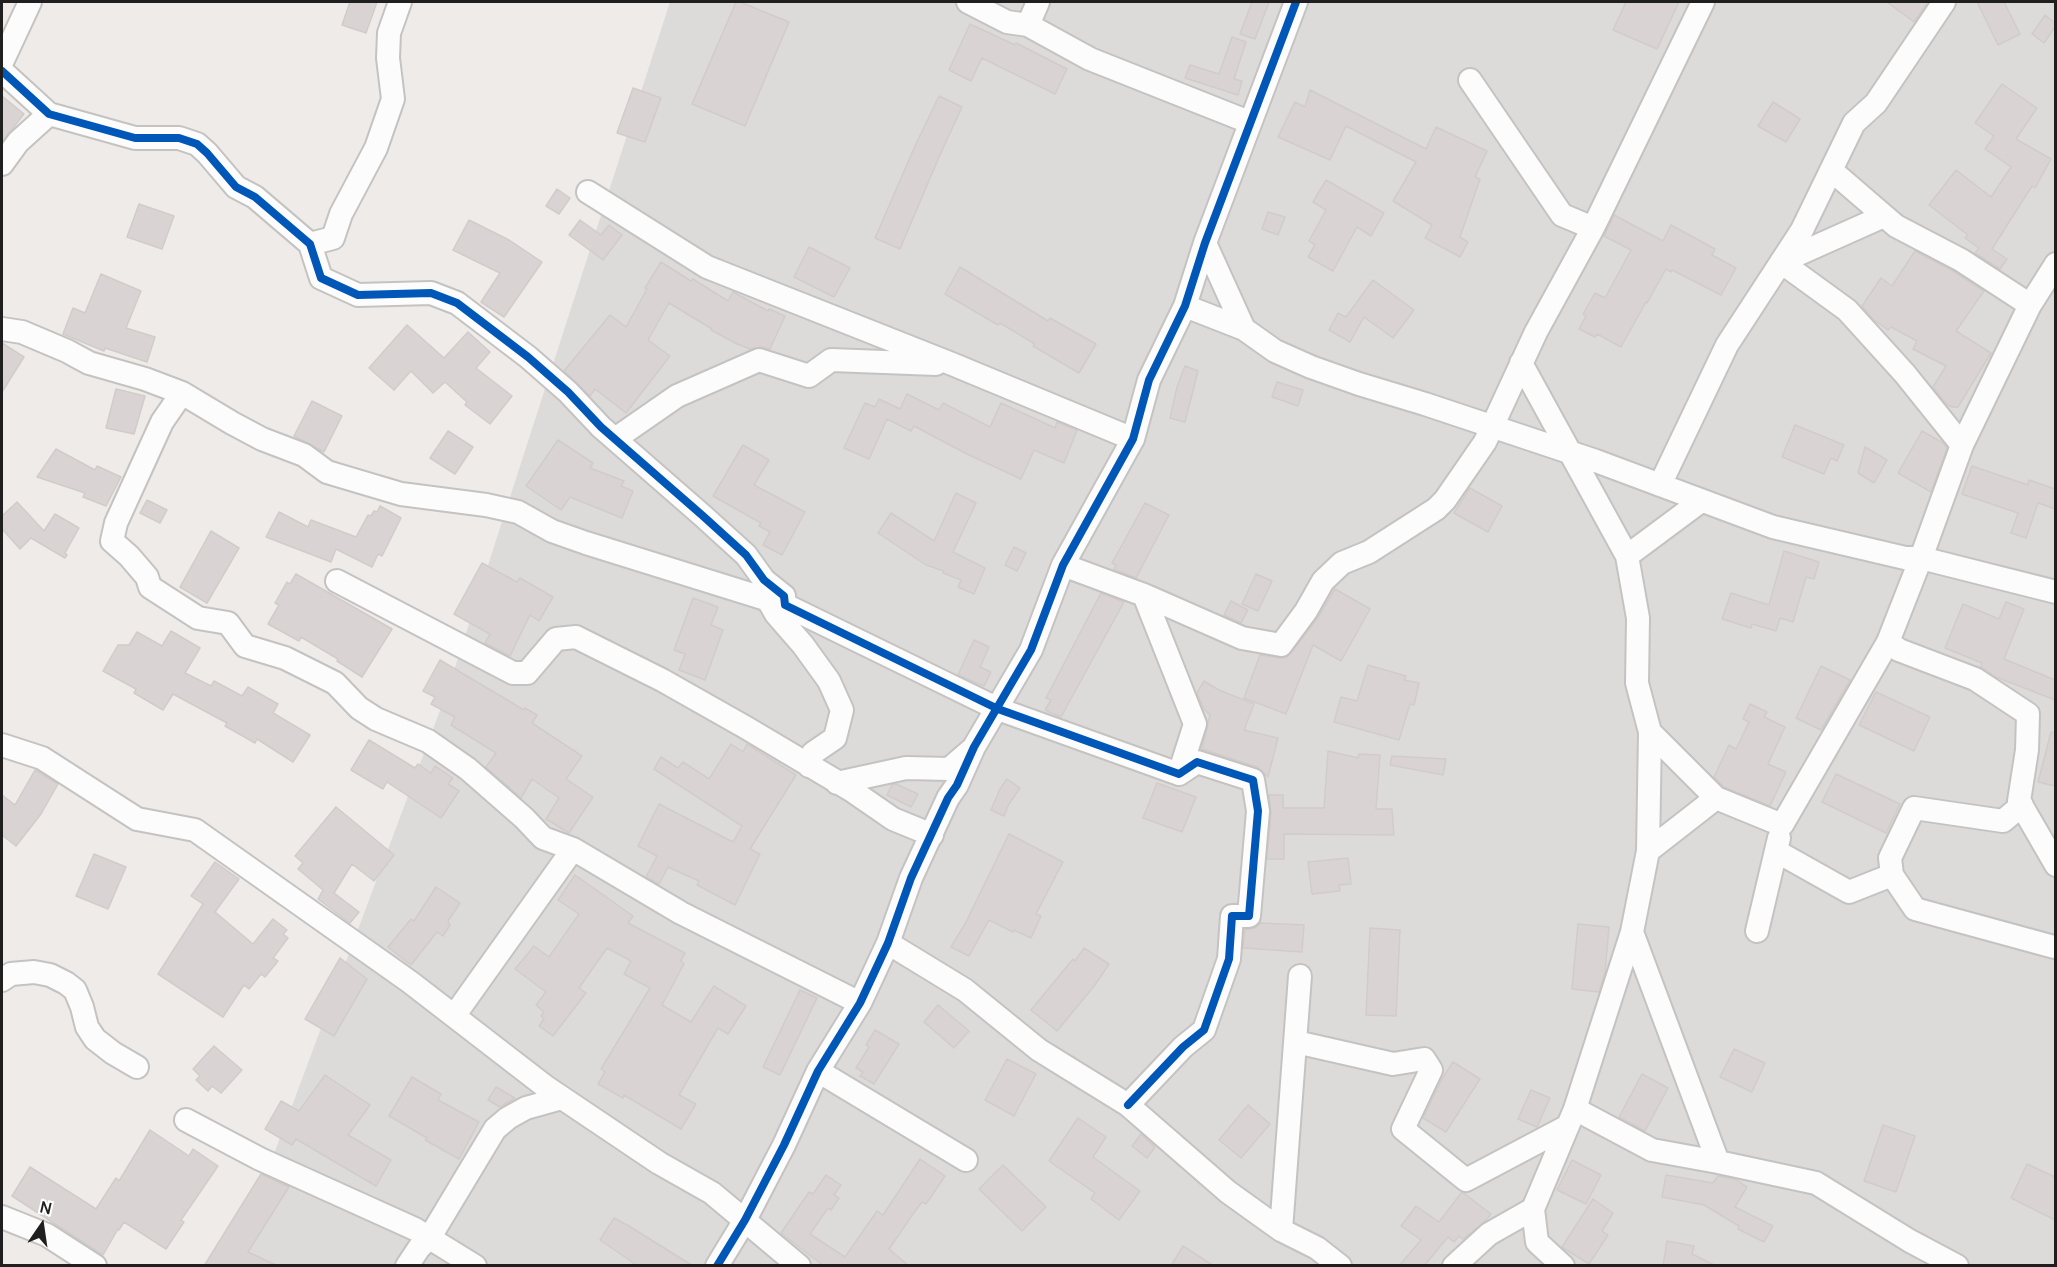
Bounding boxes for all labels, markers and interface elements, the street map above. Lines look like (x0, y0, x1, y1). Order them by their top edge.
north arrow (12, 1195, 72, 1255)
text: N (38, 1195, 54, 1219)

